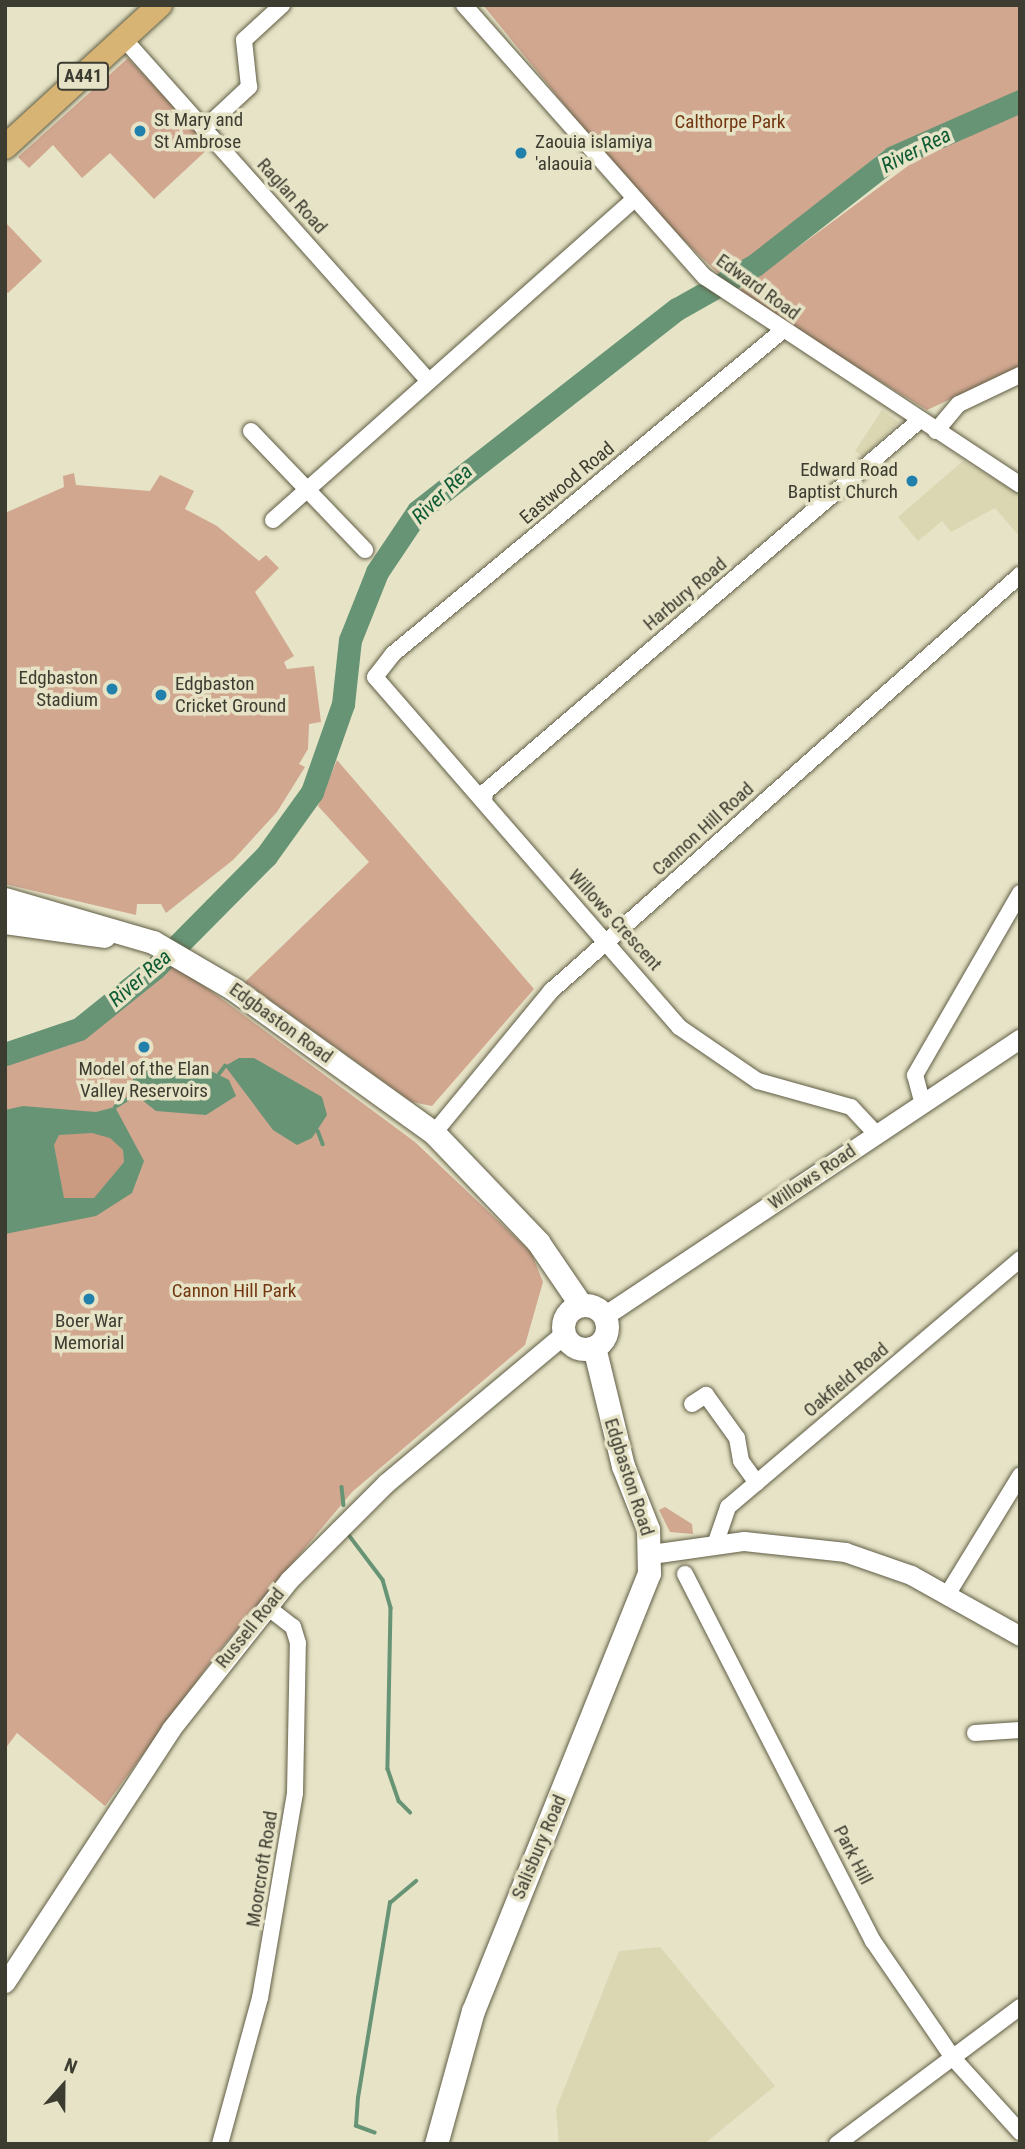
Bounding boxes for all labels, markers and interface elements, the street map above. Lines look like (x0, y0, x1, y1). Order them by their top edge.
road number: A441 (57, 62, 109, 90)
place label: St Mary and St Ambrose (154, 109, 243, 153)
park label: Calthorpe Park (675, 111, 785, 133)
water label: River Rea (877, 122, 955, 178)
marker: St Mary and St Ambrose (132, 123, 148, 139)
place label: Zaouia islamiya 'alaouia (535, 131, 653, 175)
marker: Zaouia islamiya 'alaouia (513, 145, 529, 161)
street label: Raglan Road (252, 154, 332, 238)
street label: Edward Road (712, 249, 804, 325)
street label: Eastwood Road (515, 437, 619, 529)
water label: River Rea (406, 459, 478, 529)
place label: Edward Road Baptist Church (788, 459, 898, 503)
marker: Edward Road Baptist Church (904, 473, 920, 489)
street label: Harbury Road (639, 553, 731, 635)
place label: Edgbaston Stadium (19, 667, 98, 711)
place label: Edgbaston Cricket Ground (175, 673, 286, 717)
marker: Edgbaston Stadium (104, 681, 120, 697)
marker: Edgbaston Cricket Ground (153, 687, 169, 703)
street label: Cannon Hill Road (648, 777, 758, 881)
street label: Willows Crescent (563, 864, 667, 976)
water label: River Rea (104, 944, 176, 1012)
street label: Edgbaston Road (225, 978, 337, 1068)
marker: Model of the Elan Valley Reservoirs (136, 1039, 152, 1055)
place label: Model of the Elan Valley Reservoirs (78, 1058, 210, 1102)
street label: Willows Road (764, 1139, 860, 1215)
park label: Cannon Hill Park (172, 1280, 296, 1302)
marker: Boer War Memorial (81, 1291, 97, 1307)
place label: Boer War Memorial (54, 1310, 124, 1354)
street label: Oakfield Road (799, 1338, 893, 1422)
street label: Edgbaston Road (599, 1416, 659, 1538)
street label: Russell Road (211, 1583, 289, 1673)
street label: Salisbury Road (507, 1791, 571, 1903)
street label: Moorcroft Road (242, 1809, 282, 1929)
street label: Park Hill (829, 1822, 877, 1888)
north arrow (28, 2051, 98, 2121)
text: N (61, 2053, 80, 2079)

